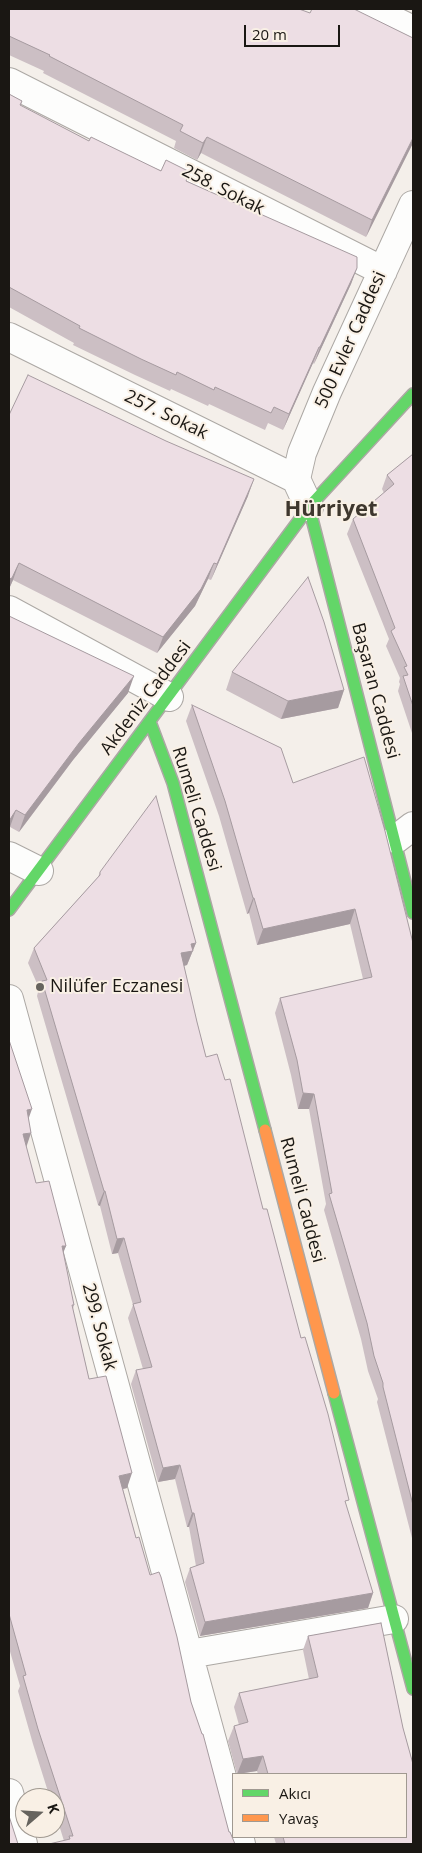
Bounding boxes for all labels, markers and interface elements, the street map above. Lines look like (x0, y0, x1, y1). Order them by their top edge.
scale bar (247, 15, 343, 47)
text: 20 m (252, 24, 287, 44)
street label: 258. Sokak (178, 160, 268, 220)
street label: 500 Evler Caddesi (311, 268, 391, 412)
street label: 257. Sokak (121, 386, 211, 444)
district label: Hürriyet (284, 497, 378, 523)
street label: Başaran Caddesi (346, 621, 404, 761)
street label: Akdeniz Caddesi (96, 637, 196, 759)
street label: Rumeli Caddesi (167, 744, 225, 874)
place label: Nilüfer Eczanesi (50, 976, 183, 998)
marker: Nilüfer Eczanesi (34, 981, 46, 993)
street label: Rumeli Caddesi (275, 1135, 329, 1265)
street label: 299. Sokak (77, 1281, 121, 1373)
legend (232, 1773, 407, 1838)
text: Akıcı (279, 1783, 311, 1803)
north arrow (15, 1788, 65, 1838)
text: K (43, 1801, 64, 1816)
text: Yavaş (279, 1808, 319, 1828)

